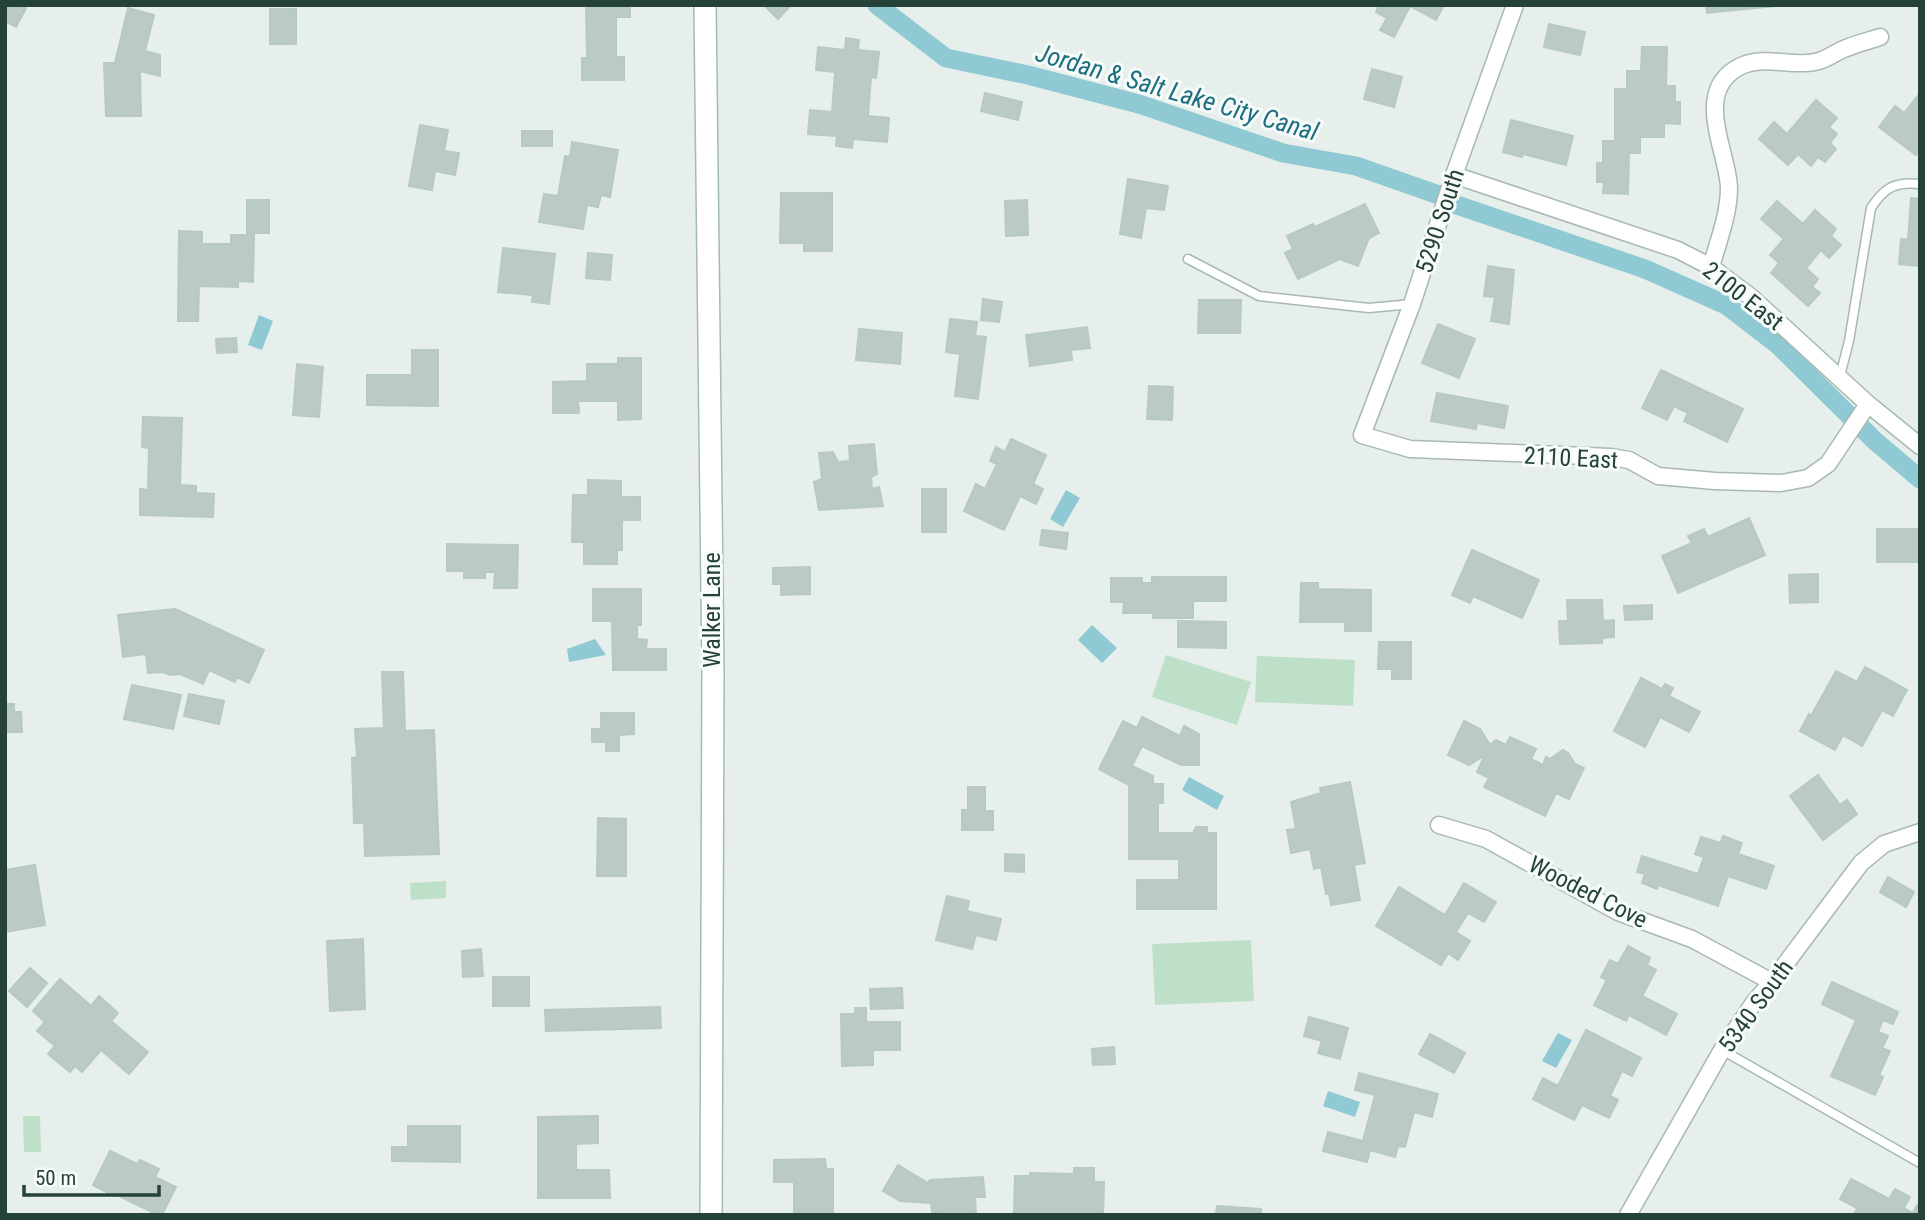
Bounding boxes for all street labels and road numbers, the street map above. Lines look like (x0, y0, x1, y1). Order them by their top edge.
street label: 5290 South (1410, 165, 1470, 277)
street label: 2100 East (1697, 256, 1789, 336)
street label: 2110 East (1523, 442, 1619, 474)
street label: Walker Lane (698, 552, 726, 668)
street label: Wooded Cove (1524, 850, 1652, 934)
street label: 5340 South (1713, 954, 1799, 1058)

